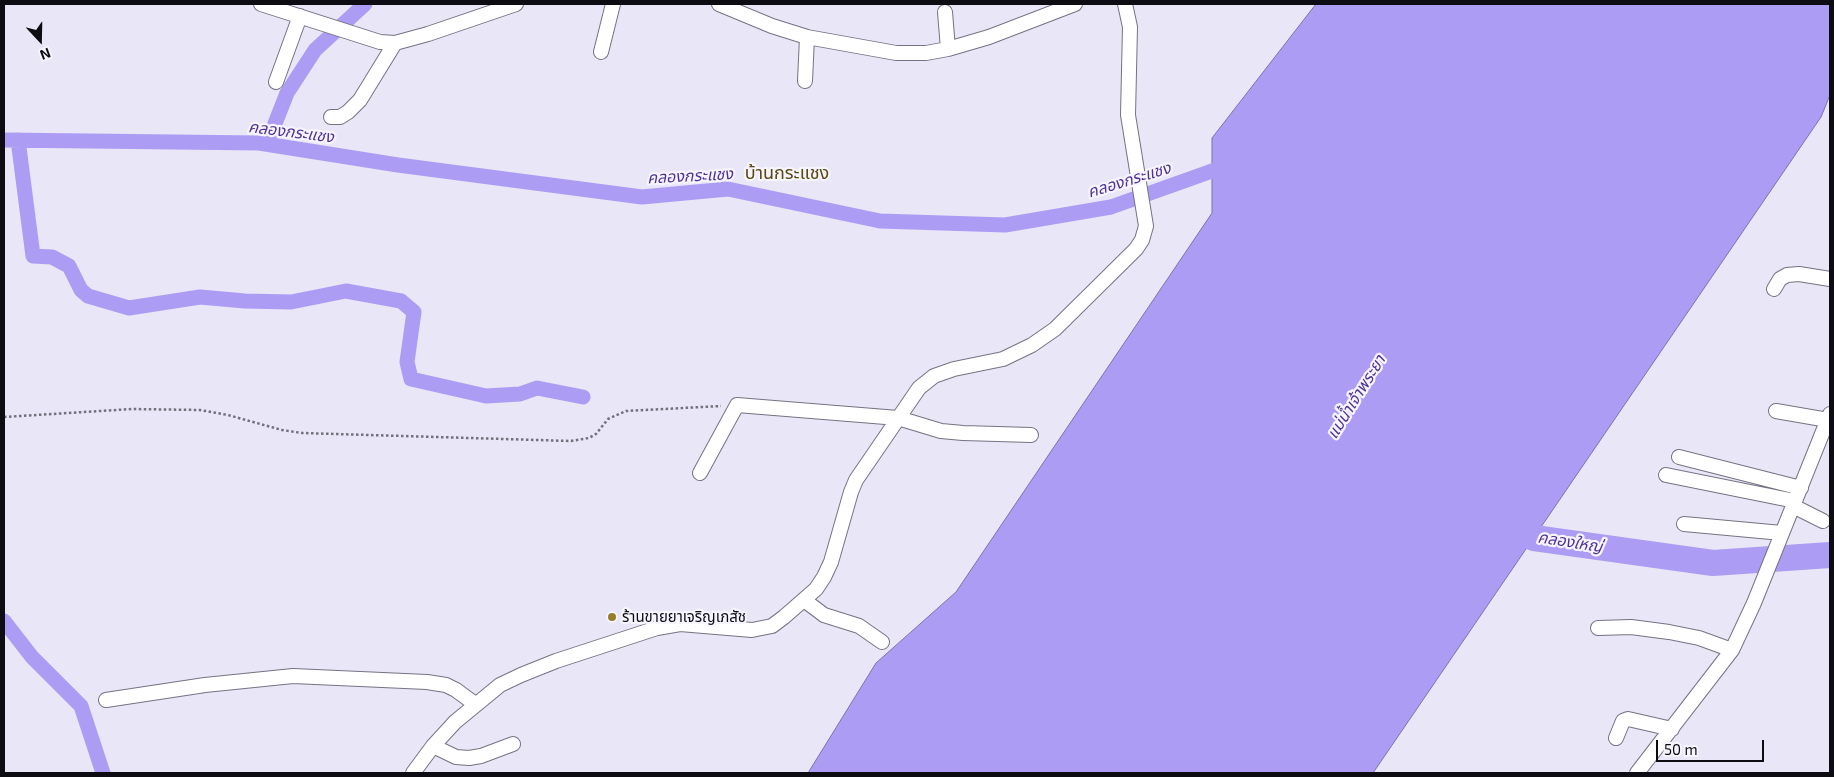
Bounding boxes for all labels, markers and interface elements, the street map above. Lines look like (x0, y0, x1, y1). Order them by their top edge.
north arrow (15, 15, 65, 65)
text: N (38, 45, 53, 64)
water label: คลองกระแชง (247, 117, 335, 147)
water label: คลองกระแชง (1085, 158, 1173, 202)
district label: บ้านกระแชง (745, 162, 829, 184)
water label: คลองกระแชง (647, 164, 733, 188)
water label: แม่น้ำเจ้าพระยา (1323, 352, 1389, 442)
water label: คลองใหญ่ (1536, 527, 1604, 557)
place label: ร้านขายยาเจริญเภสัช (622, 608, 746, 626)
marker: ร้านขายยาเจริญเภสัช (606, 611, 618, 623)
scale bar (1659, 730, 1766, 762)
text: 50 m (1664, 740, 1698, 758)

